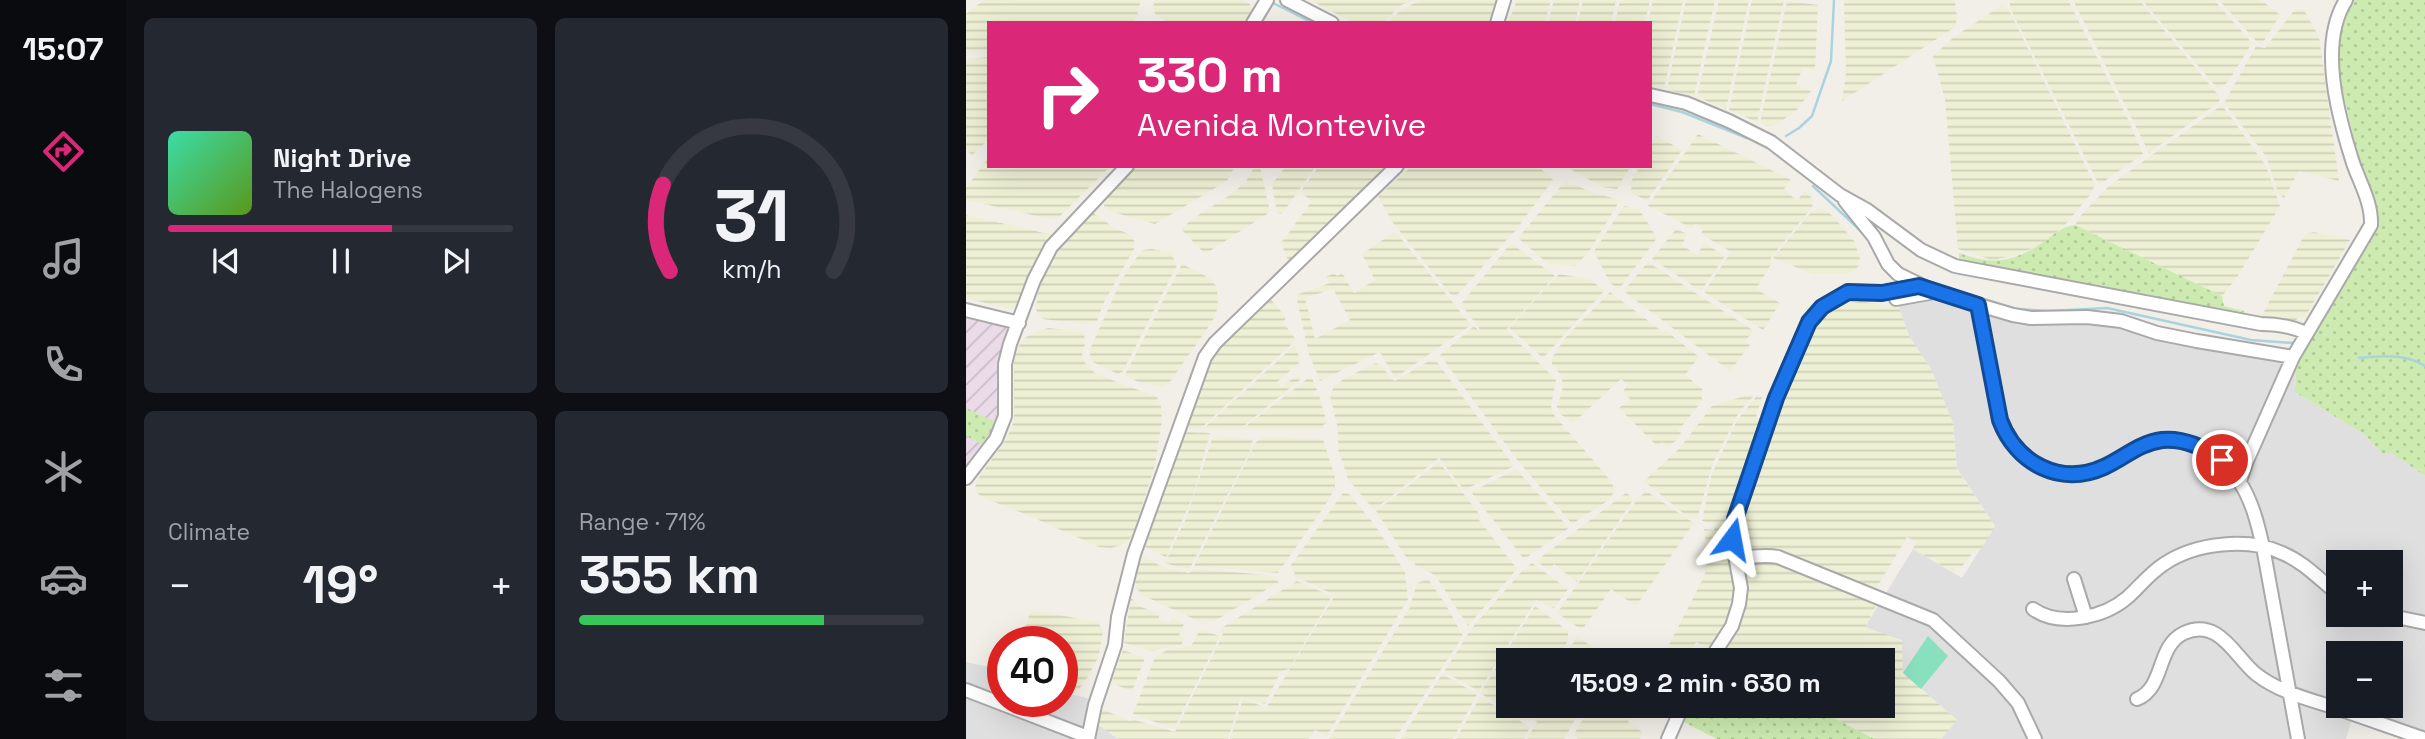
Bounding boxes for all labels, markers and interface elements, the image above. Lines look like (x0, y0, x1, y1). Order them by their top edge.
text: 15:07 (22, 29, 104, 69)
text: 330 m (1137, 44, 1283, 106)
icon: right (1022, 49, 1113, 140)
text: Avenida Montevive (1137, 105, 1427, 145)
icon: directions (39, 127, 88, 176)
text: Night Drive (273, 141, 411, 175)
text: 31 (714, 170, 789, 263)
text: The Halogens (273, 175, 423, 205)
icon: music (39, 234, 88, 283)
icon: previous (207, 242, 245, 280)
icon: pause (322, 242, 360, 280)
icon: next (437, 242, 475, 280)
text: km/h (722, 253, 781, 285)
icon: phone (39, 340, 88, 389)
pin (2192, 430, 2252, 490)
icon: arrive (2203, 441, 2241, 479)
icon: climate (39, 447, 88, 496)
position arrow (1695, 502, 1769, 576)
text: Range · 71% (579, 507, 705, 537)
text: Climate (168, 517, 250, 547)
text: 355 km (579, 542, 760, 608)
map controls (2326, 550, 2403, 718)
button: + (2326, 550, 2403, 627)
text: 19° (302, 552, 379, 618)
icon: car (39, 554, 88, 603)
text: − (168, 562, 192, 610)
text: + (489, 562, 513, 610)
speed limit sign: 40 (987, 626, 1078, 717)
button: − (2326, 641, 2403, 718)
icon: filters (39, 661, 88, 710)
text: 15:09 · 2 min · 630 m (1570, 666, 1821, 700)

